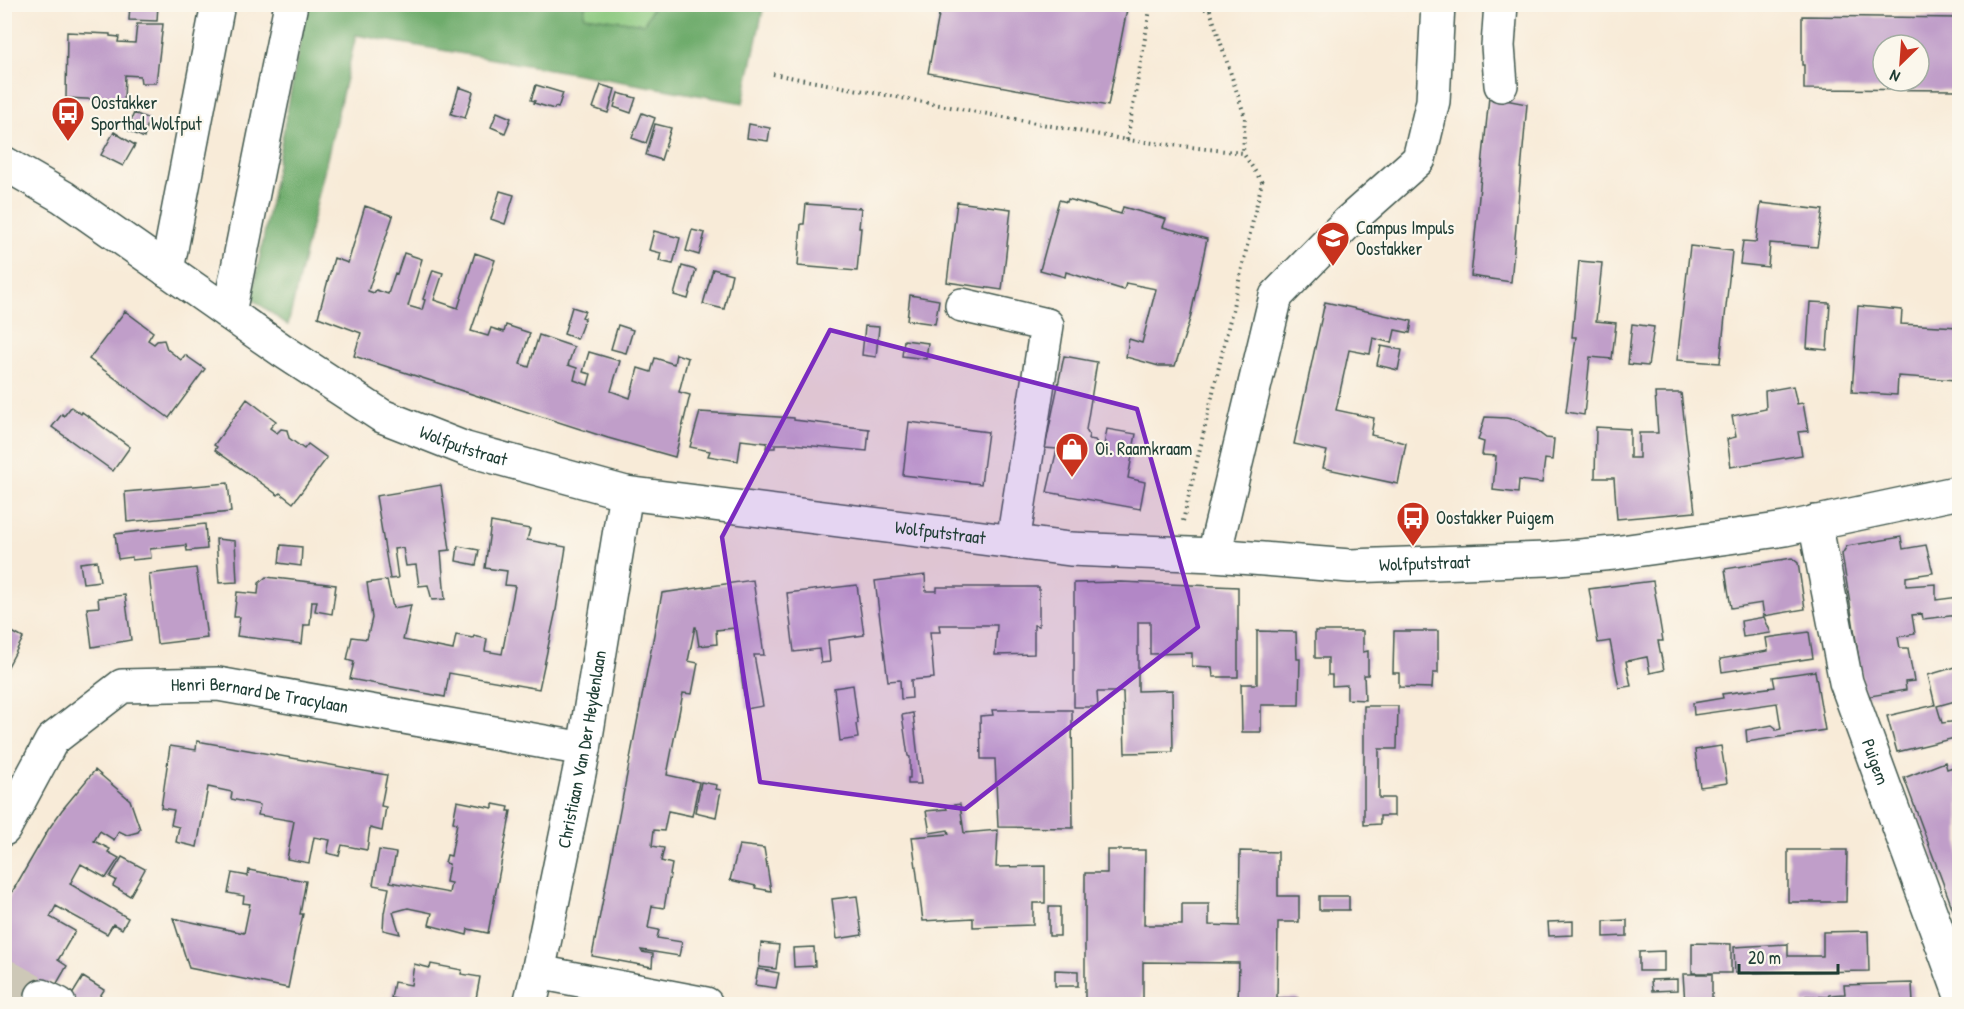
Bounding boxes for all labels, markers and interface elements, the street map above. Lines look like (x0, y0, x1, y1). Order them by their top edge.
north arrow (1871, 33, 1931, 93)
text: N (1886, 65, 1903, 88)
place label: Oostakker Sporthal Wolfput (91, 90, 202, 136)
bus stop icon: Oostakker Sporthal Wolfput (50, 95, 86, 142)
place label: Campus Impuls Oostakker (1356, 215, 1454, 261)
school or university icon: Campus Impuls Oostakker (1315, 220, 1351, 267)
street label: Wolfputstraat (416, 419, 511, 472)
shop icon: Oi. Raamkraam (1054, 431, 1090, 478)
place label: Oi. Raamkraam (1095, 436, 1192, 461)
bus stop icon: Oostakker Puigem (1395, 500, 1431, 547)
place label: Oostakker Puigem (1436, 505, 1554, 530)
street label: Wolfputstraat (894, 514, 988, 550)
street label: Wolfputstraat (1379, 549, 1471, 577)
street label: Christiaan Van Der Heydenlaan (551, 648, 612, 850)
street label: Henri Bernard De Tracylaan (170, 671, 350, 719)
street label: Puigem (1856, 735, 1896, 788)
scale bar (1739, 937, 1838, 975)
text: 20 m (1748, 945, 1781, 970)

